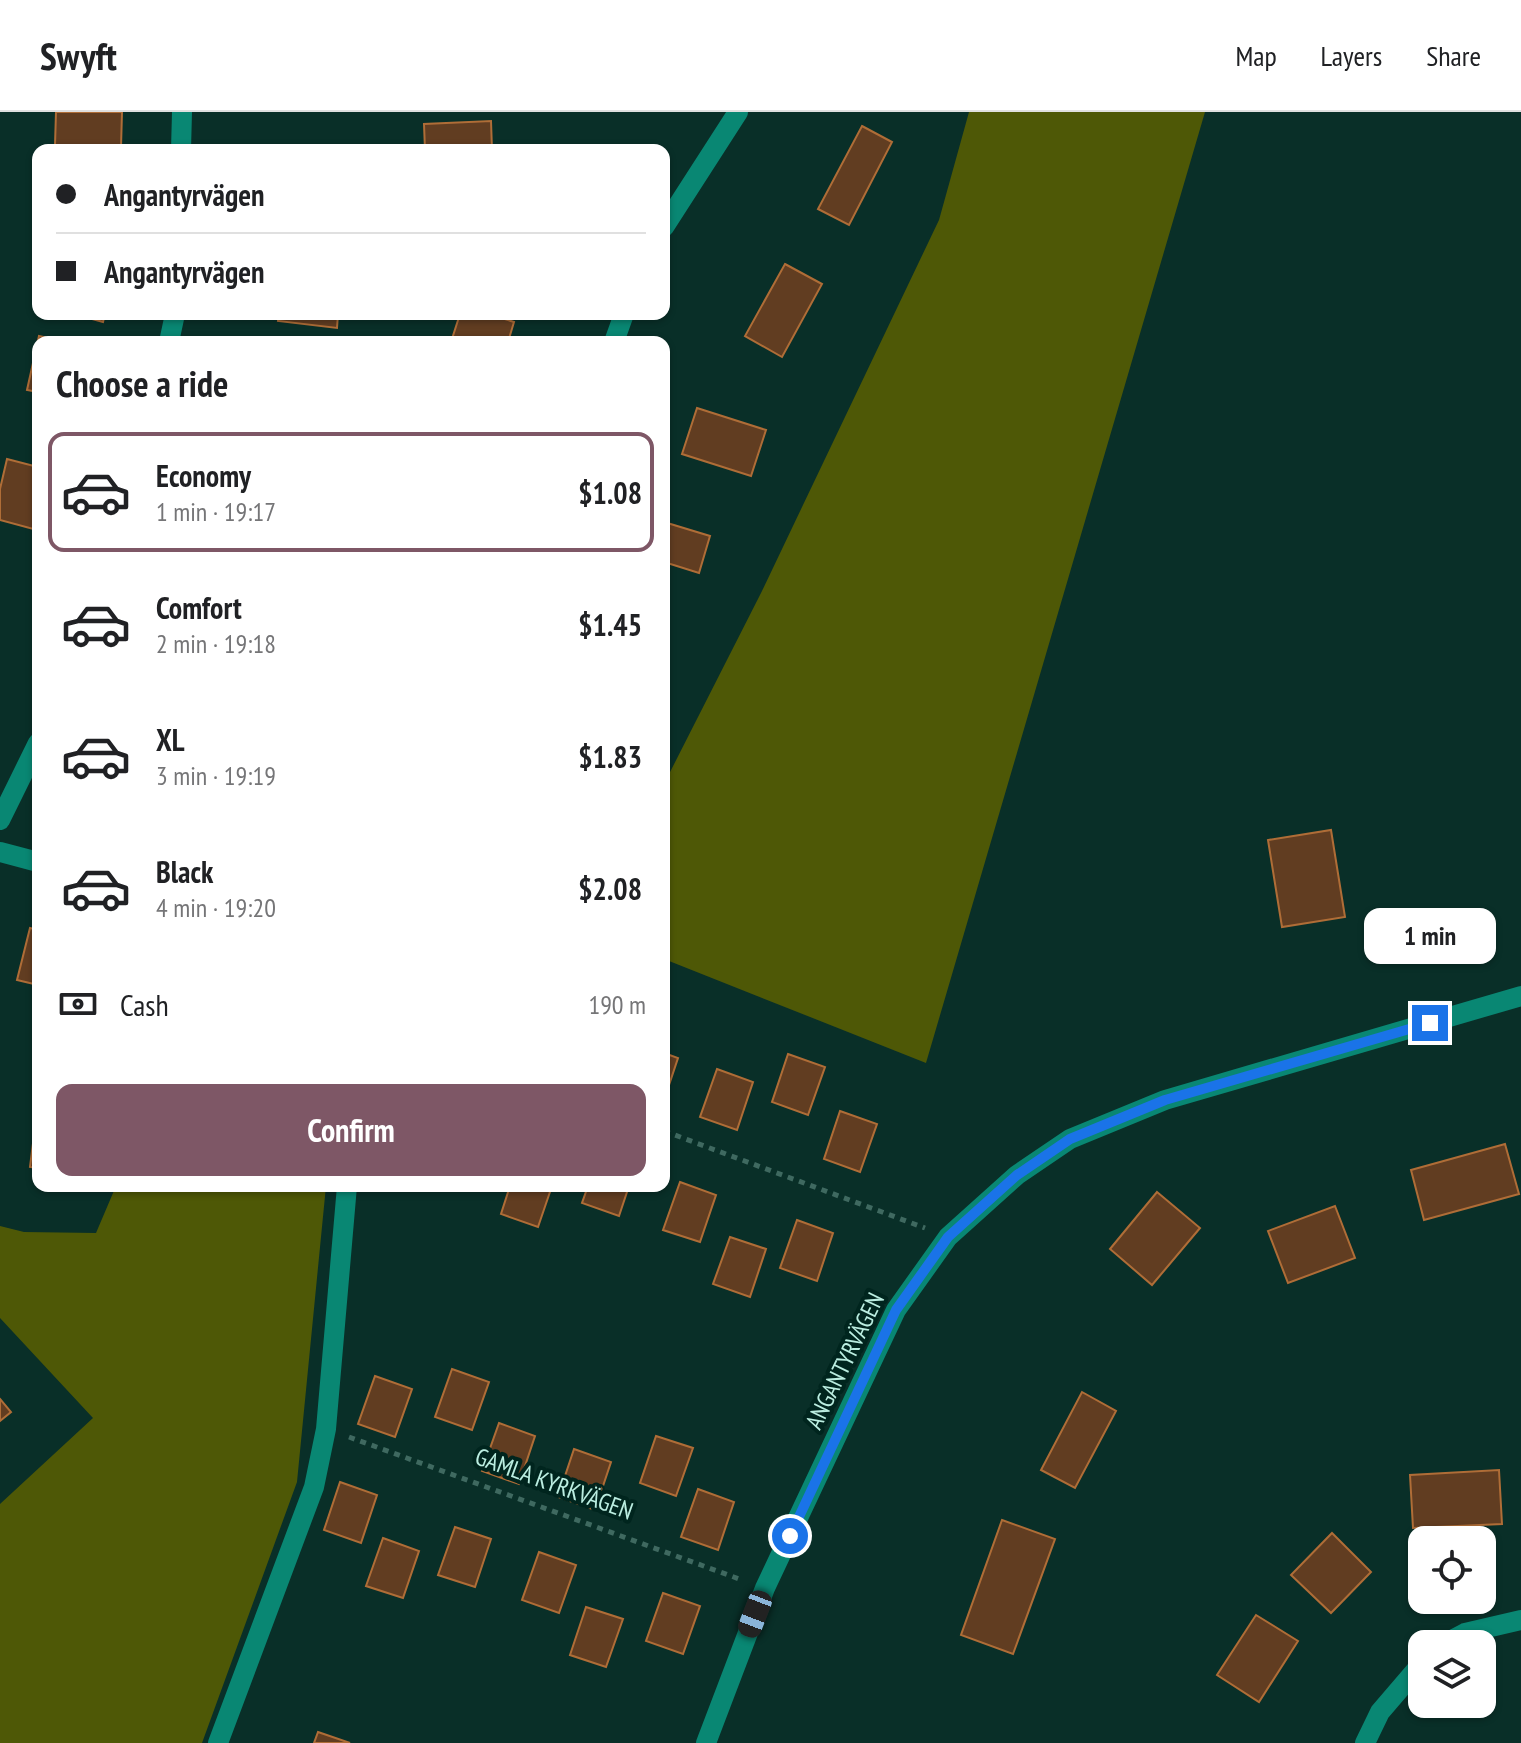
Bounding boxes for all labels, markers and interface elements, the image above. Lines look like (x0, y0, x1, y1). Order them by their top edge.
text: Swyft (40, 31, 117, 80)
text: Map (1235, 37, 1277, 74)
text: Layers (1321, 37, 1382, 74)
text: Share (1426, 37, 1481, 74)
text: Angantyrvägen (104, 175, 265, 214)
text: Angantyrvägen (104, 252, 265, 291)
text: Choose a ride (56, 360, 228, 407)
icon: car (60, 456, 132, 528)
text: Economy (156, 456, 251, 495)
text: $1.08 (578, 473, 642, 512)
text: 1 min · 19:17 (156, 495, 276, 528)
icon: car (60, 588, 132, 660)
text: Comfort (156, 588, 242, 627)
text: $1.45 (578, 605, 642, 644)
text: 2 min · 19:18 (156, 627, 276, 660)
icon: car (60, 720, 132, 792)
text: XL (156, 720, 185, 759)
text: $1.83 (578, 737, 642, 776)
text: 3 min · 19:19 (156, 759, 276, 792)
icon: car (60, 852, 132, 924)
text: Black (156, 852, 213, 891)
text: $2.08 (578, 869, 642, 908)
text: 4 min · 19:20 (156, 891, 276, 924)
callout: 1 min (1364, 907, 1496, 963)
text: 1 min (1404, 919, 1456, 952)
icon: cash (56, 982, 100, 1026)
text: Cash (120, 985, 169, 1024)
text: 190 m (588, 988, 646, 1021)
route end (1412, 1005, 1448, 1041)
button: Confirm (56, 1084, 646, 1176)
street label: ANGANTYRVÄGEN (798, 1287, 891, 1434)
street label: GAMLA KYRKVÄGEN (471, 1441, 637, 1526)
route start (772, 1518, 808, 1554)
map controls (1408, 1526, 1496, 1718)
button: locate (1408, 1526, 1496, 1614)
car (735, 1587, 775, 1641)
button: layers (1408, 1630, 1496, 1718)

